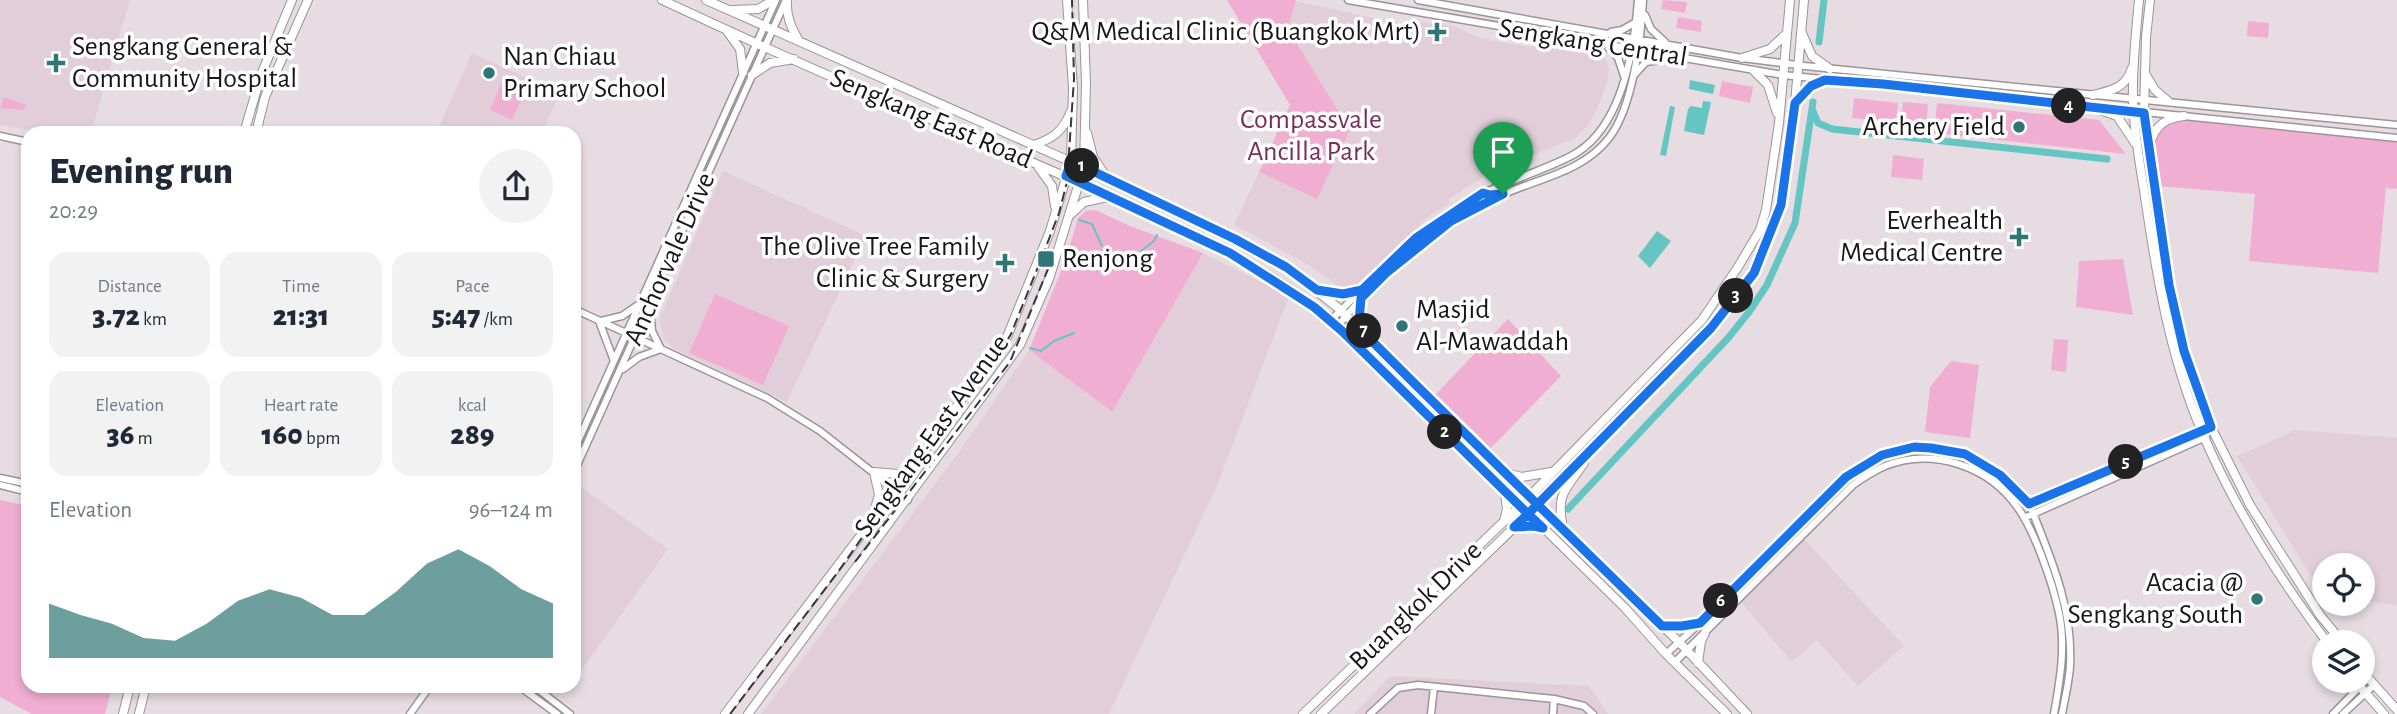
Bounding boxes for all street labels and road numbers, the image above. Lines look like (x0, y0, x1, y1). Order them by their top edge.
street label: Sengkang Central (1497, 14, 1689, 72)
street label: Sengkang East Road (826, 64, 1036, 174)
street label: Anchorvale Drive (619, 169, 721, 349)
street label: Sengkang East Avenue (849, 330, 1015, 542)
street label: Buangkok Drive (1344, 536, 1488, 676)

